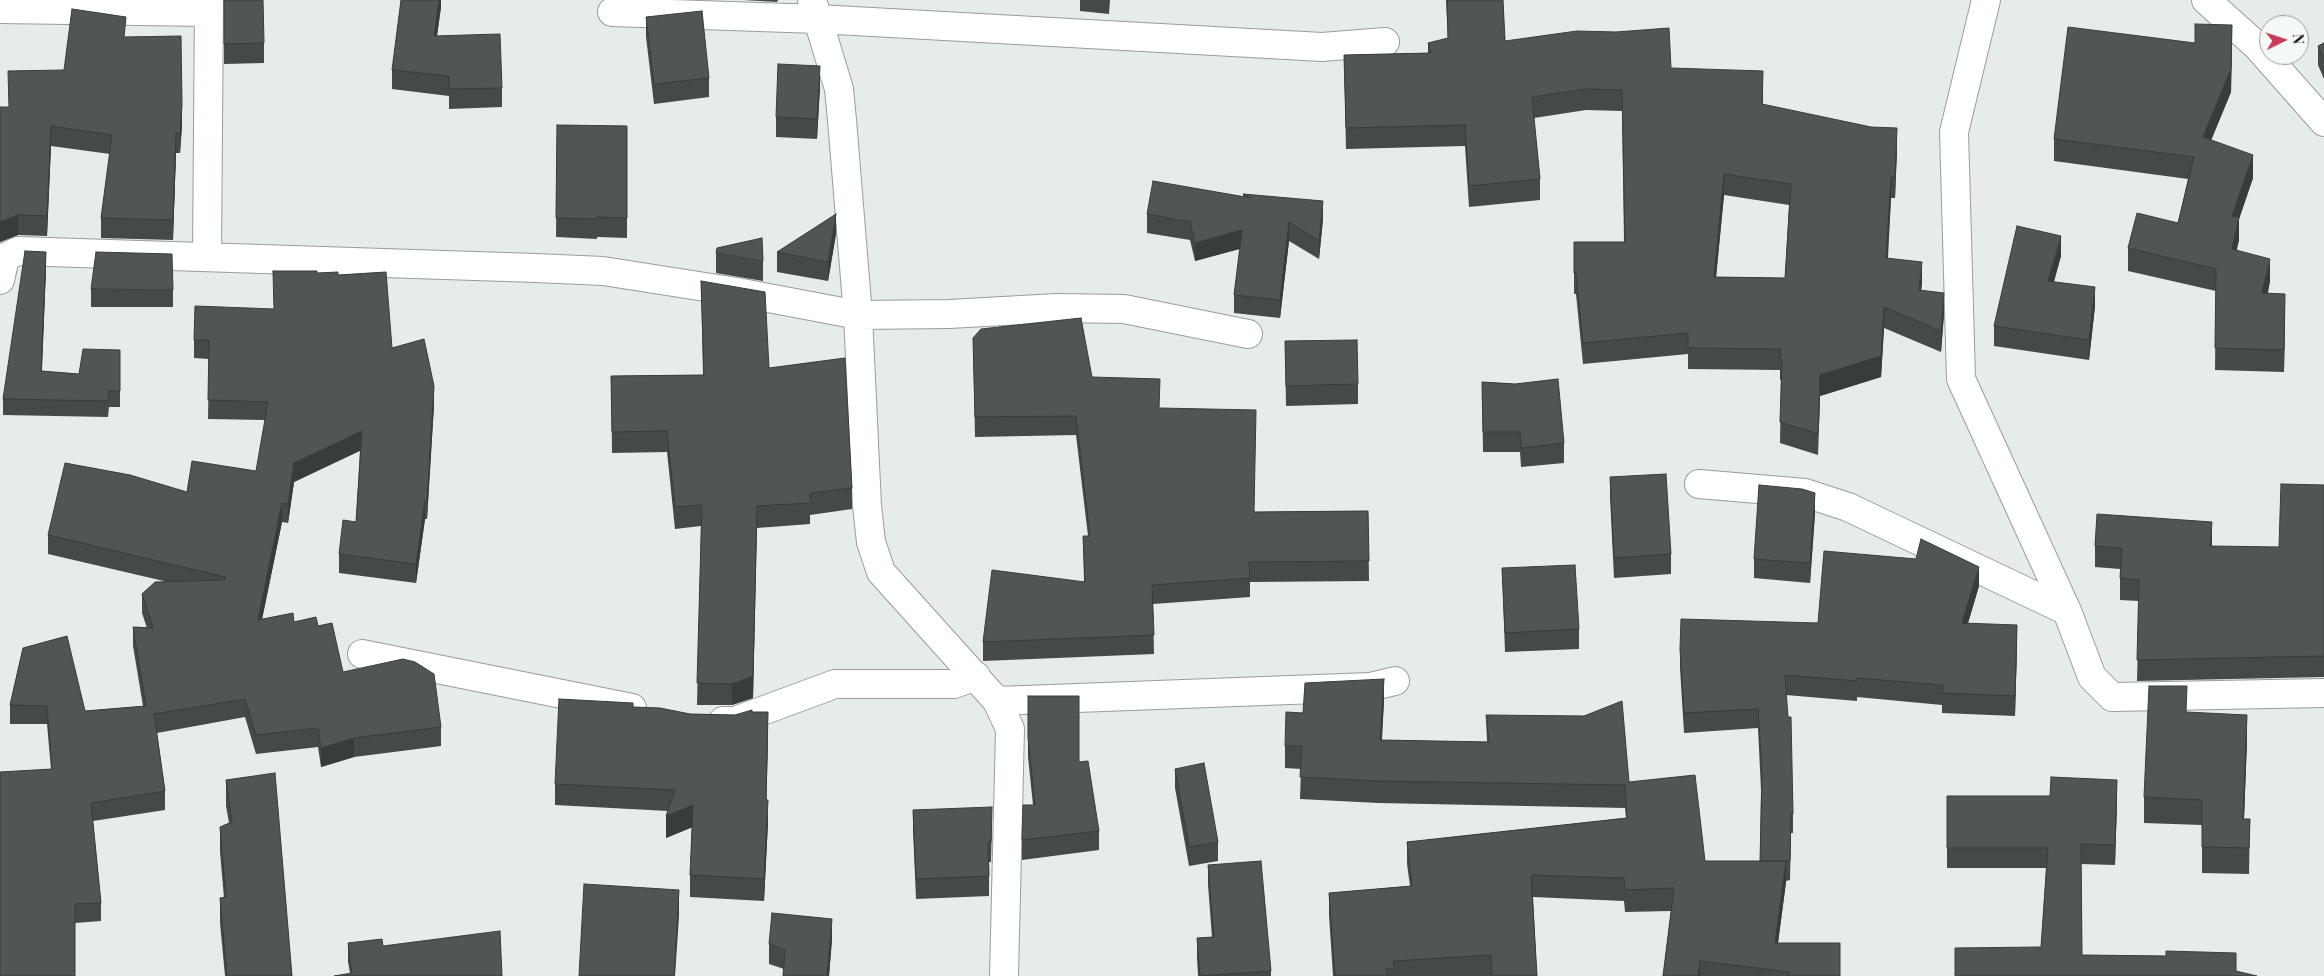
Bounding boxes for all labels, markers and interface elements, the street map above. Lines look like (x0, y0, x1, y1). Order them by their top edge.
north arrow (2259, 15, 2309, 65)
text: N (2289, 33, 2308, 45)

